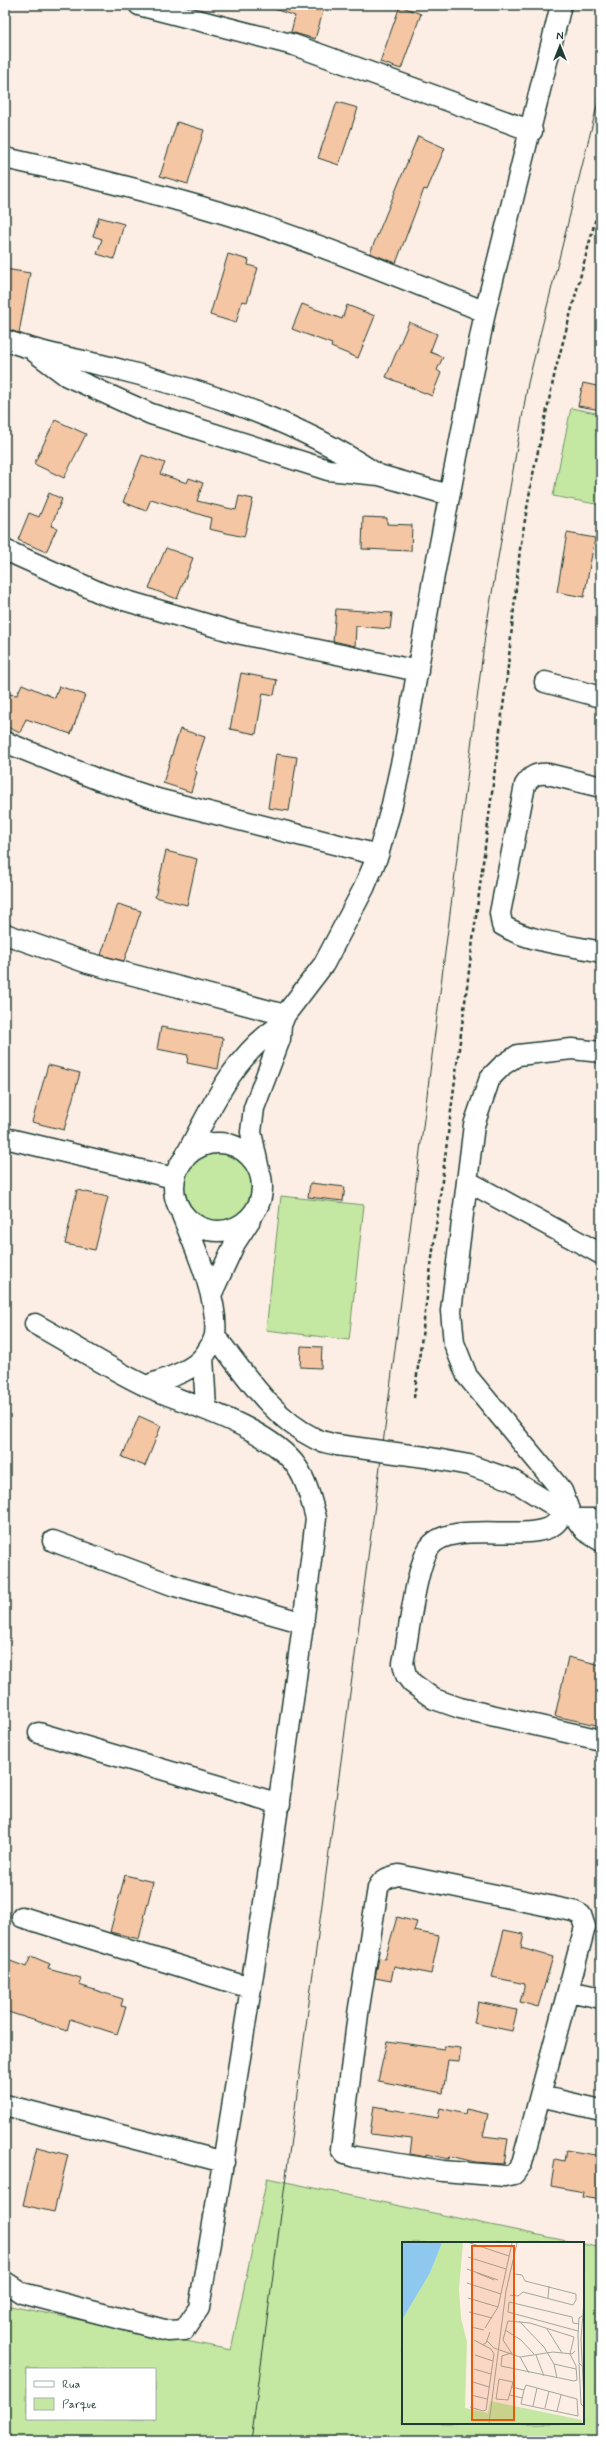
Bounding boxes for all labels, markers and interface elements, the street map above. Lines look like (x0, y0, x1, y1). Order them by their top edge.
north arrow (540, 26, 580, 66)
text: N (556, 30, 564, 44)
inset map (402, 2242, 584, 2424)
legend (26, 2368, 156, 2420)
text: Rua (62, 2377, 80, 2393)
text: Parque (62, 2397, 97, 2413)

